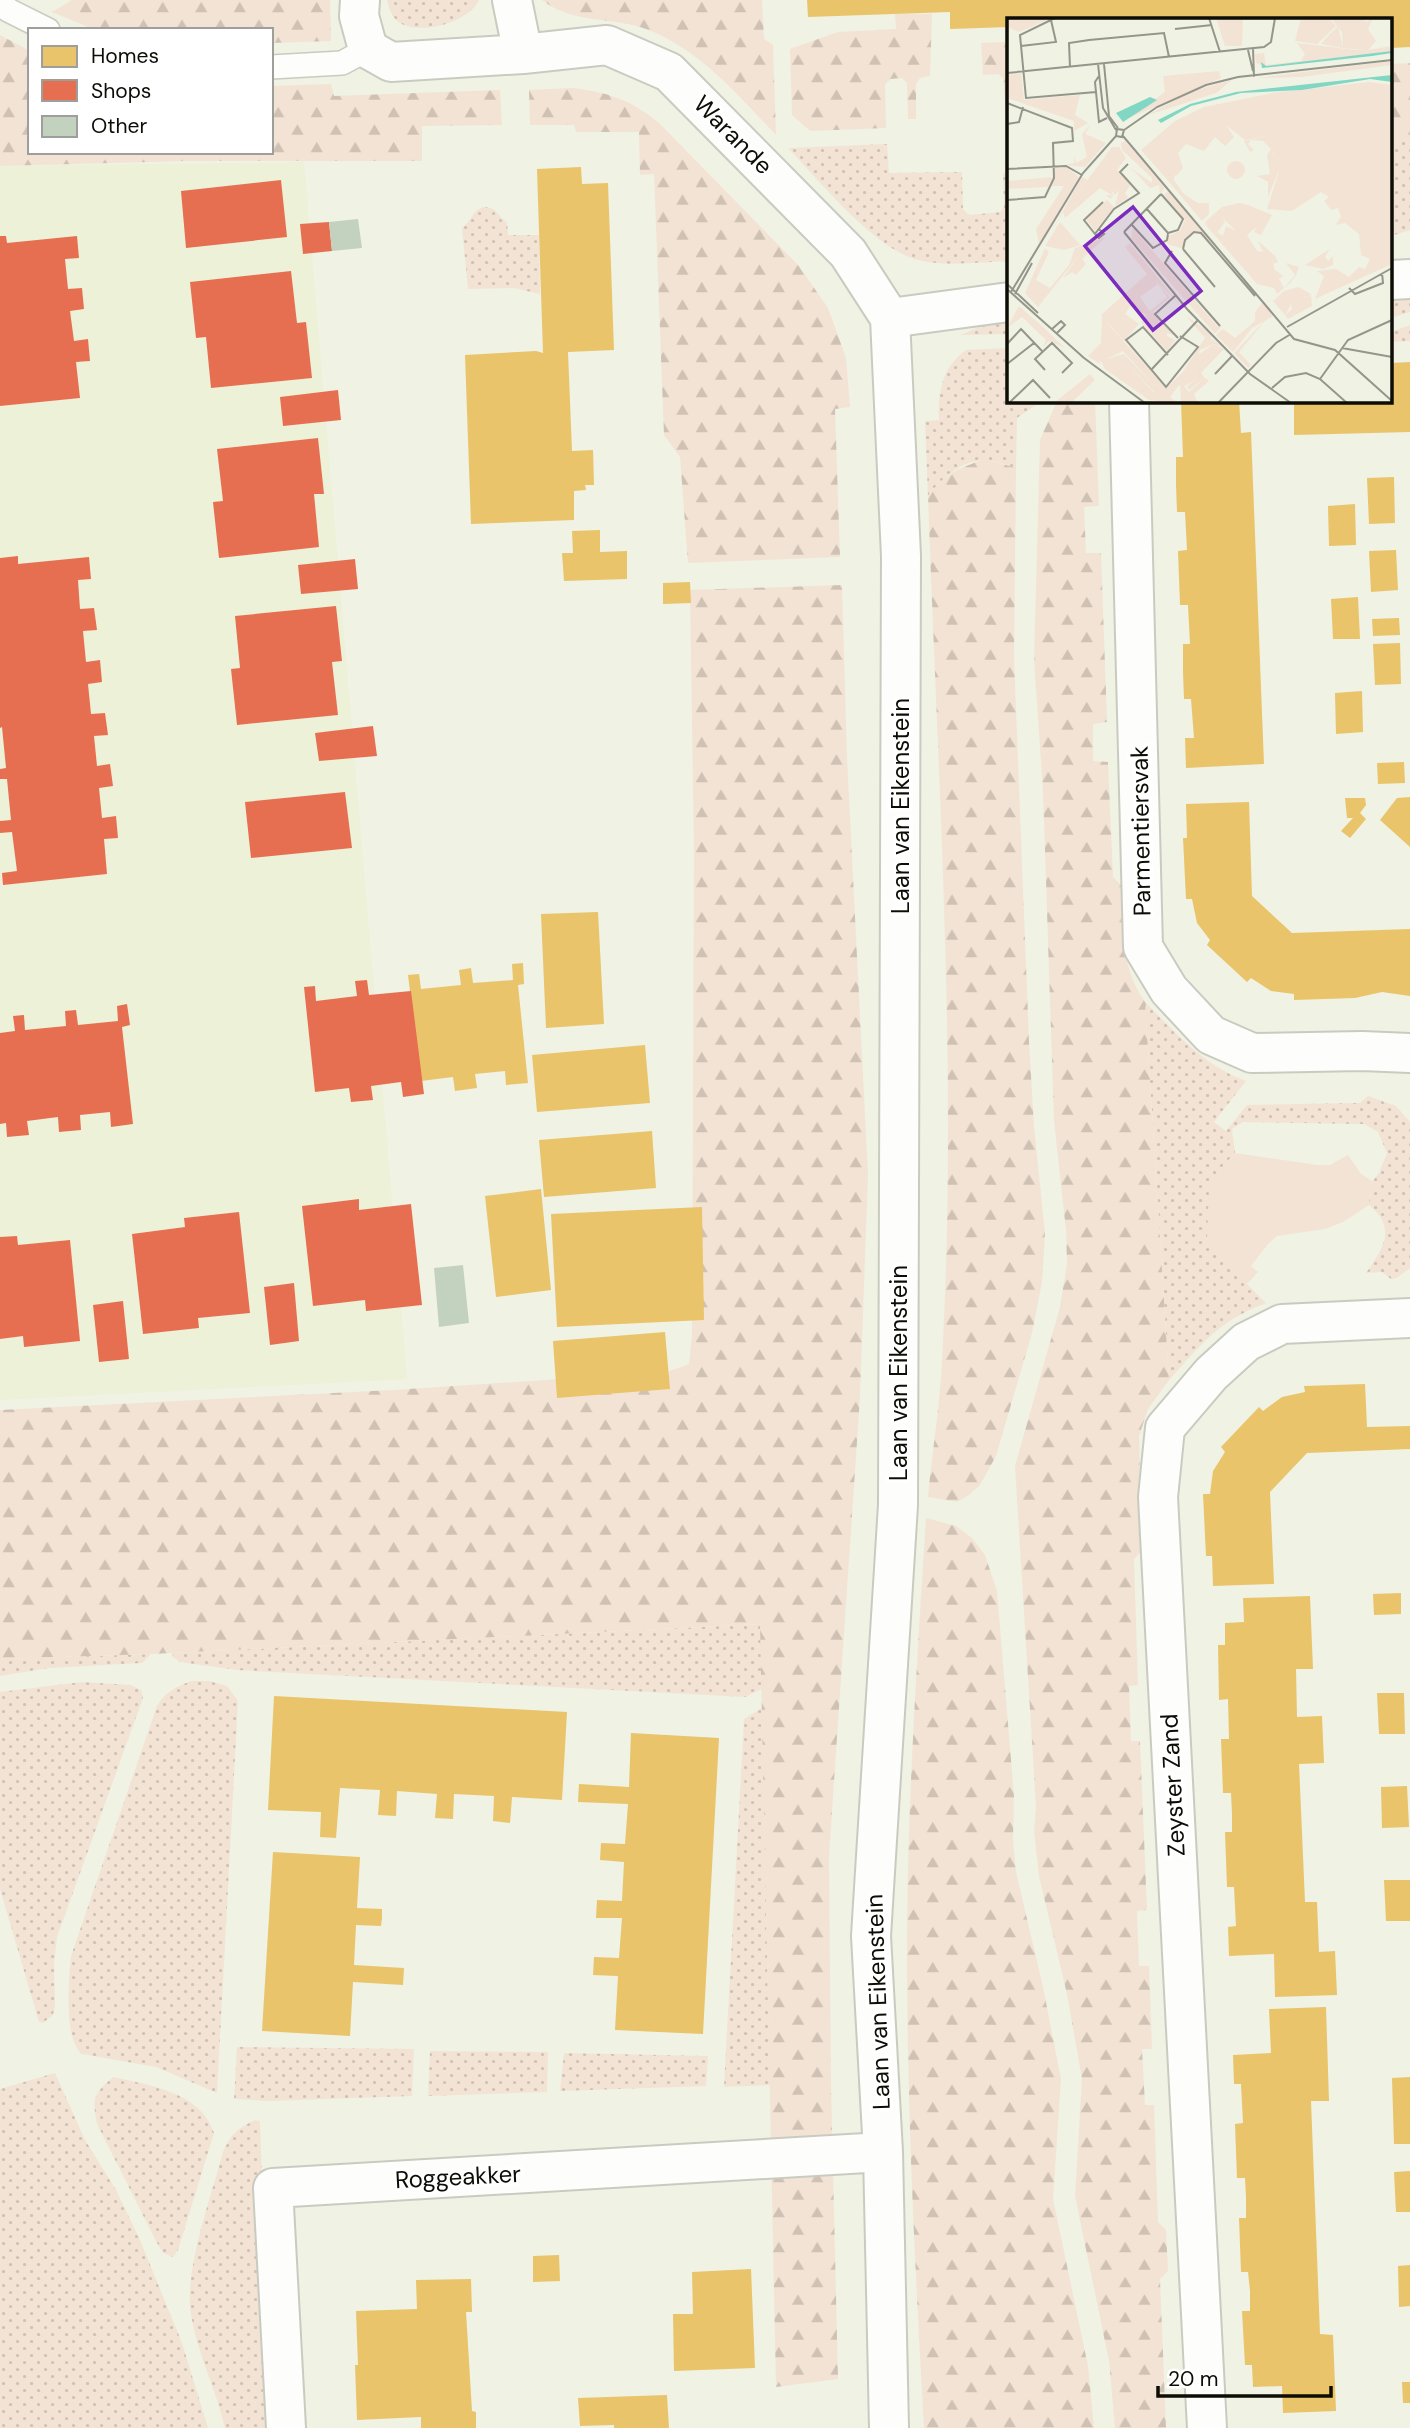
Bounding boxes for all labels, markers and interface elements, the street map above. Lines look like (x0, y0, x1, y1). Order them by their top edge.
inset map (1007, 18, 1392, 402)
legend (28, 28, 273, 154)
text: Homes (91, 42, 159, 70)
text: Shops (91, 77, 151, 105)
street label: Warande (687, 89, 779, 181)
text: Other (91, 112, 147, 140)
street label: Laan van Eikenstein (885, 698, 916, 914)
street label: Parmentiersvak (1124, 746, 1157, 916)
street label: Laan van Eikenstein (883, 1265, 914, 1481)
street label: Zeyster Zand (1153, 1713, 1192, 1857)
street label: Laan van Eikenstein (858, 1894, 897, 2110)
street label: Roggeakker (394, 2158, 522, 2195)
scale bar (1158, 2354, 1331, 2398)
text: 20 m (1168, 2365, 1219, 2393)

